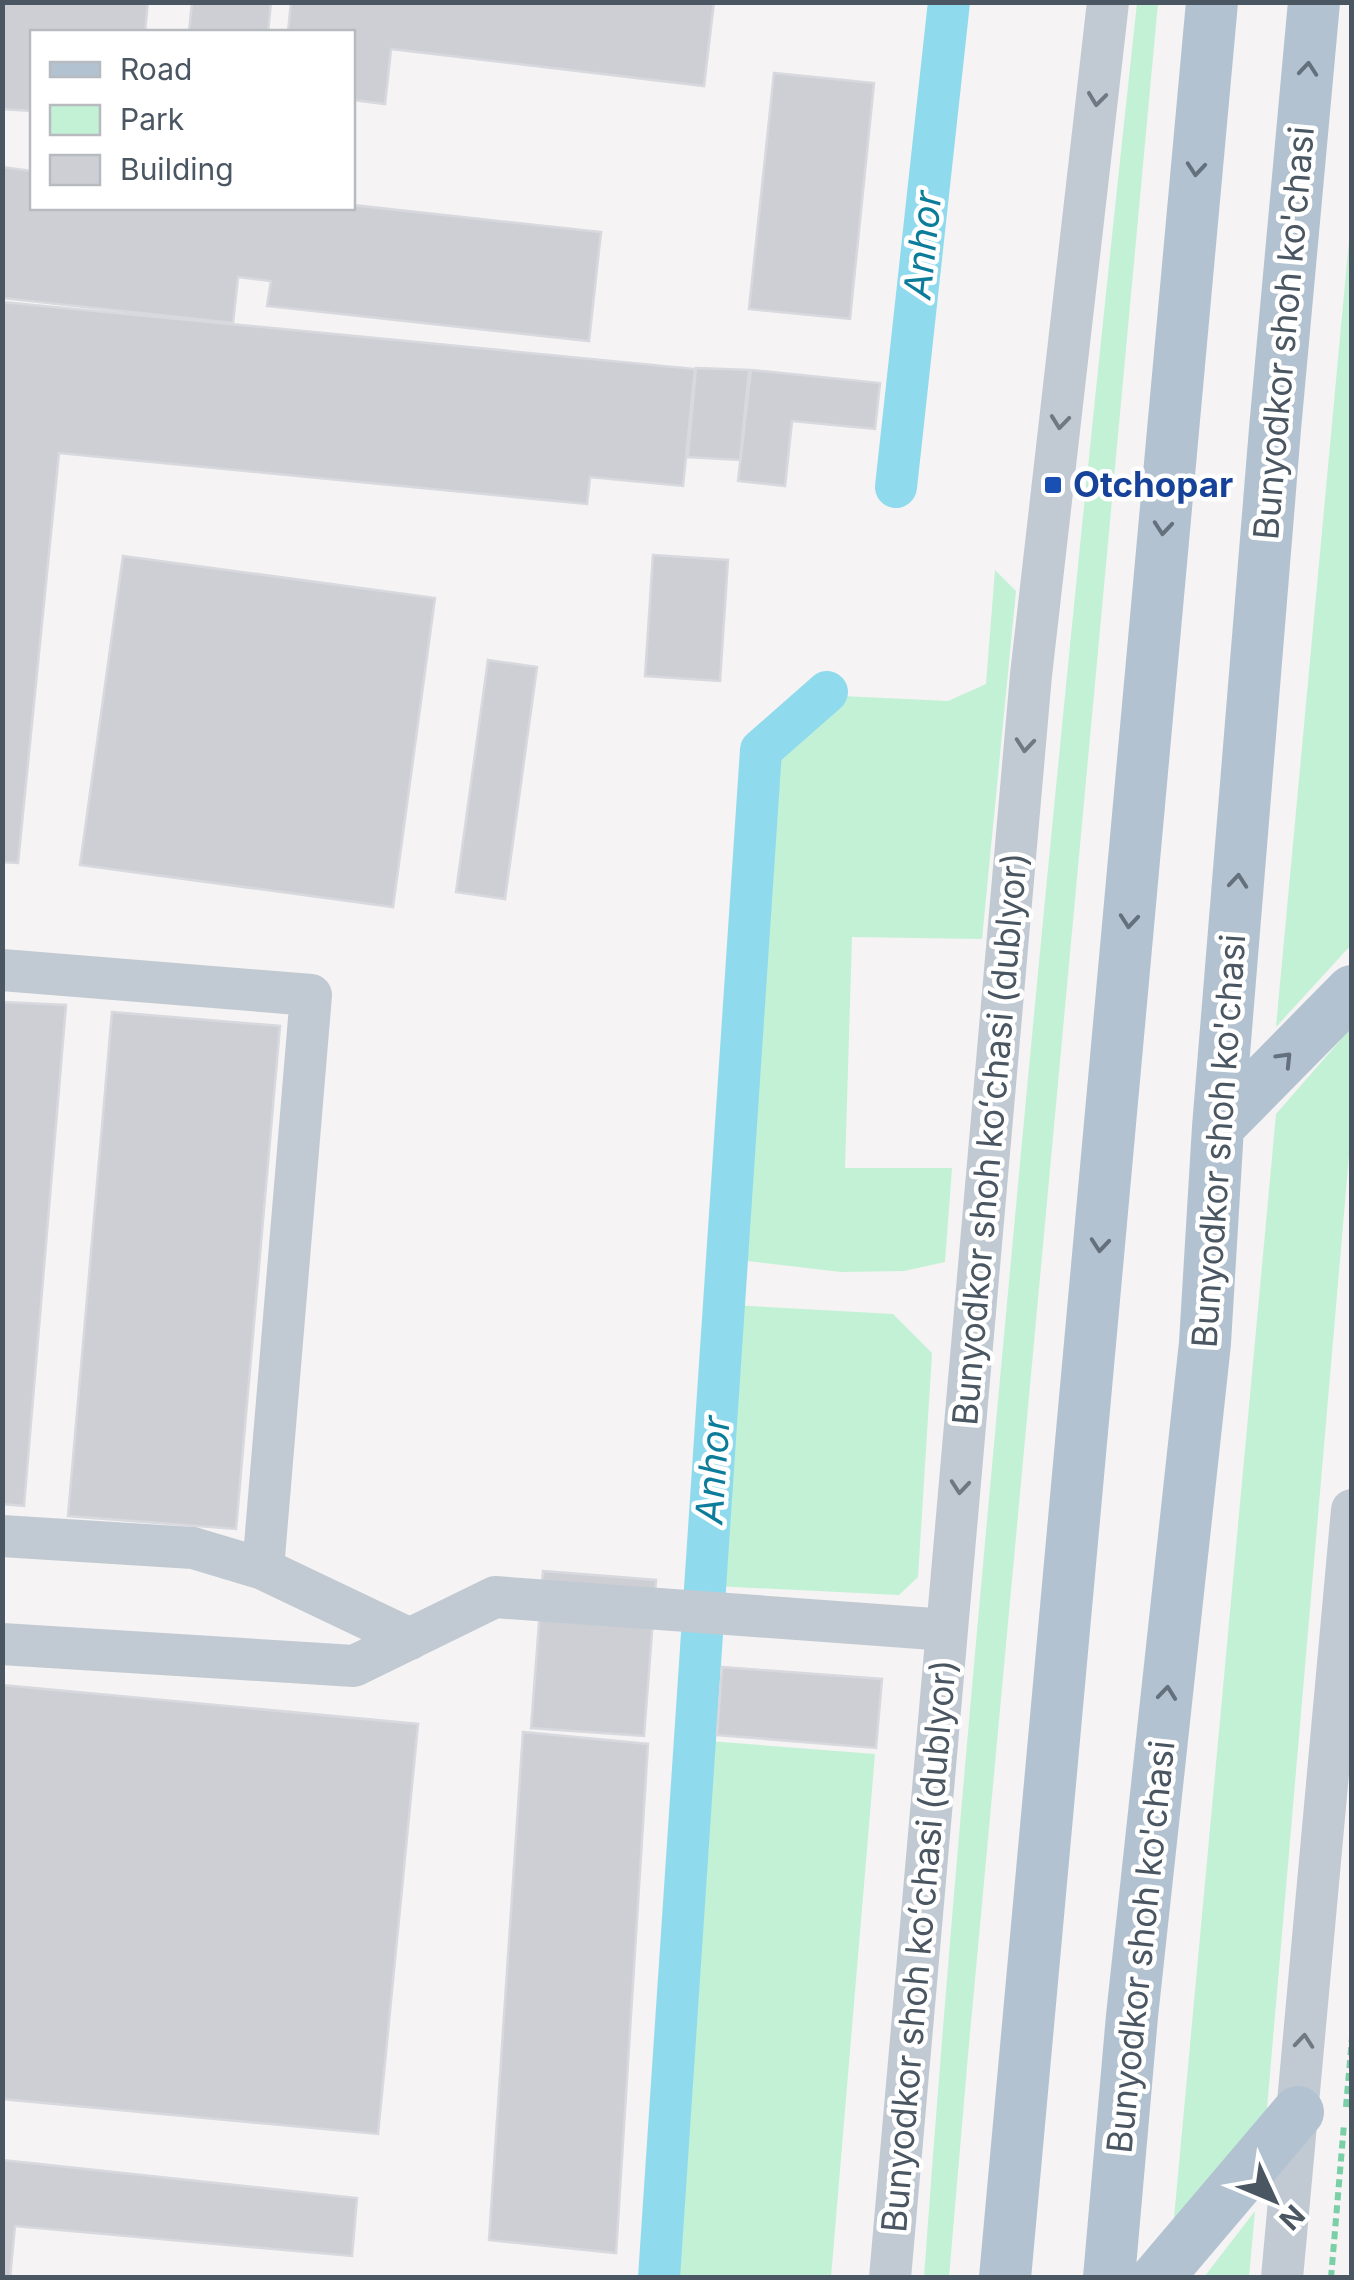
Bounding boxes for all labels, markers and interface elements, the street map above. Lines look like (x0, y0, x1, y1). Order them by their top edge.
legend (30, 30, 355, 210)
text: Road (120, 51, 192, 87)
one-way arrow (1296, 61, 1318, 77)
one-way arrow (1087, 92, 1108, 108)
text: Park (120, 101, 185, 137)
street label: Bunyodkor shoh ko'chasi (1244, 125, 1322, 541)
text: Building (120, 151, 234, 187)
one-way arrow (1186, 162, 1208, 178)
water label: Anhor (893, 187, 951, 302)
one-way arrow (1050, 415, 1071, 431)
place label: Otchopar (1073, 463, 1233, 505)
marker: Otchopar (1042, 474, 1064, 496)
one-way arrow (1153, 520, 1175, 536)
one-way arrow (1014, 738, 1036, 754)
street label: Bunyodkor shoh koʻchasi (dublyor) (943, 851, 1035, 1427)
one-way arrow (1227, 873, 1248, 889)
one-way arrow (1118, 914, 1140, 930)
street label: Bunyodkor shoh ko'chasi (1183, 933, 1253, 1349)
one-way arrow (1273, 1053, 1291, 1071)
one-way arrow (1090, 1237, 1111, 1253)
water label: Anhor (685, 1413, 739, 1527)
one-way arrow (949, 1480, 971, 1496)
street label: Bunyodkor shoh koʻchasi (dublyor) (872, 1658, 964, 2234)
one-way arrow (1156, 1685, 1177, 1701)
street label: Bunyodkor shoh ko'chasi (1097, 1739, 1183, 2155)
one-way arrow (1293, 2033, 1315, 2049)
north arrow (1224, 2150, 1324, 2250)
text: N (1272, 2198, 1312, 2237)

